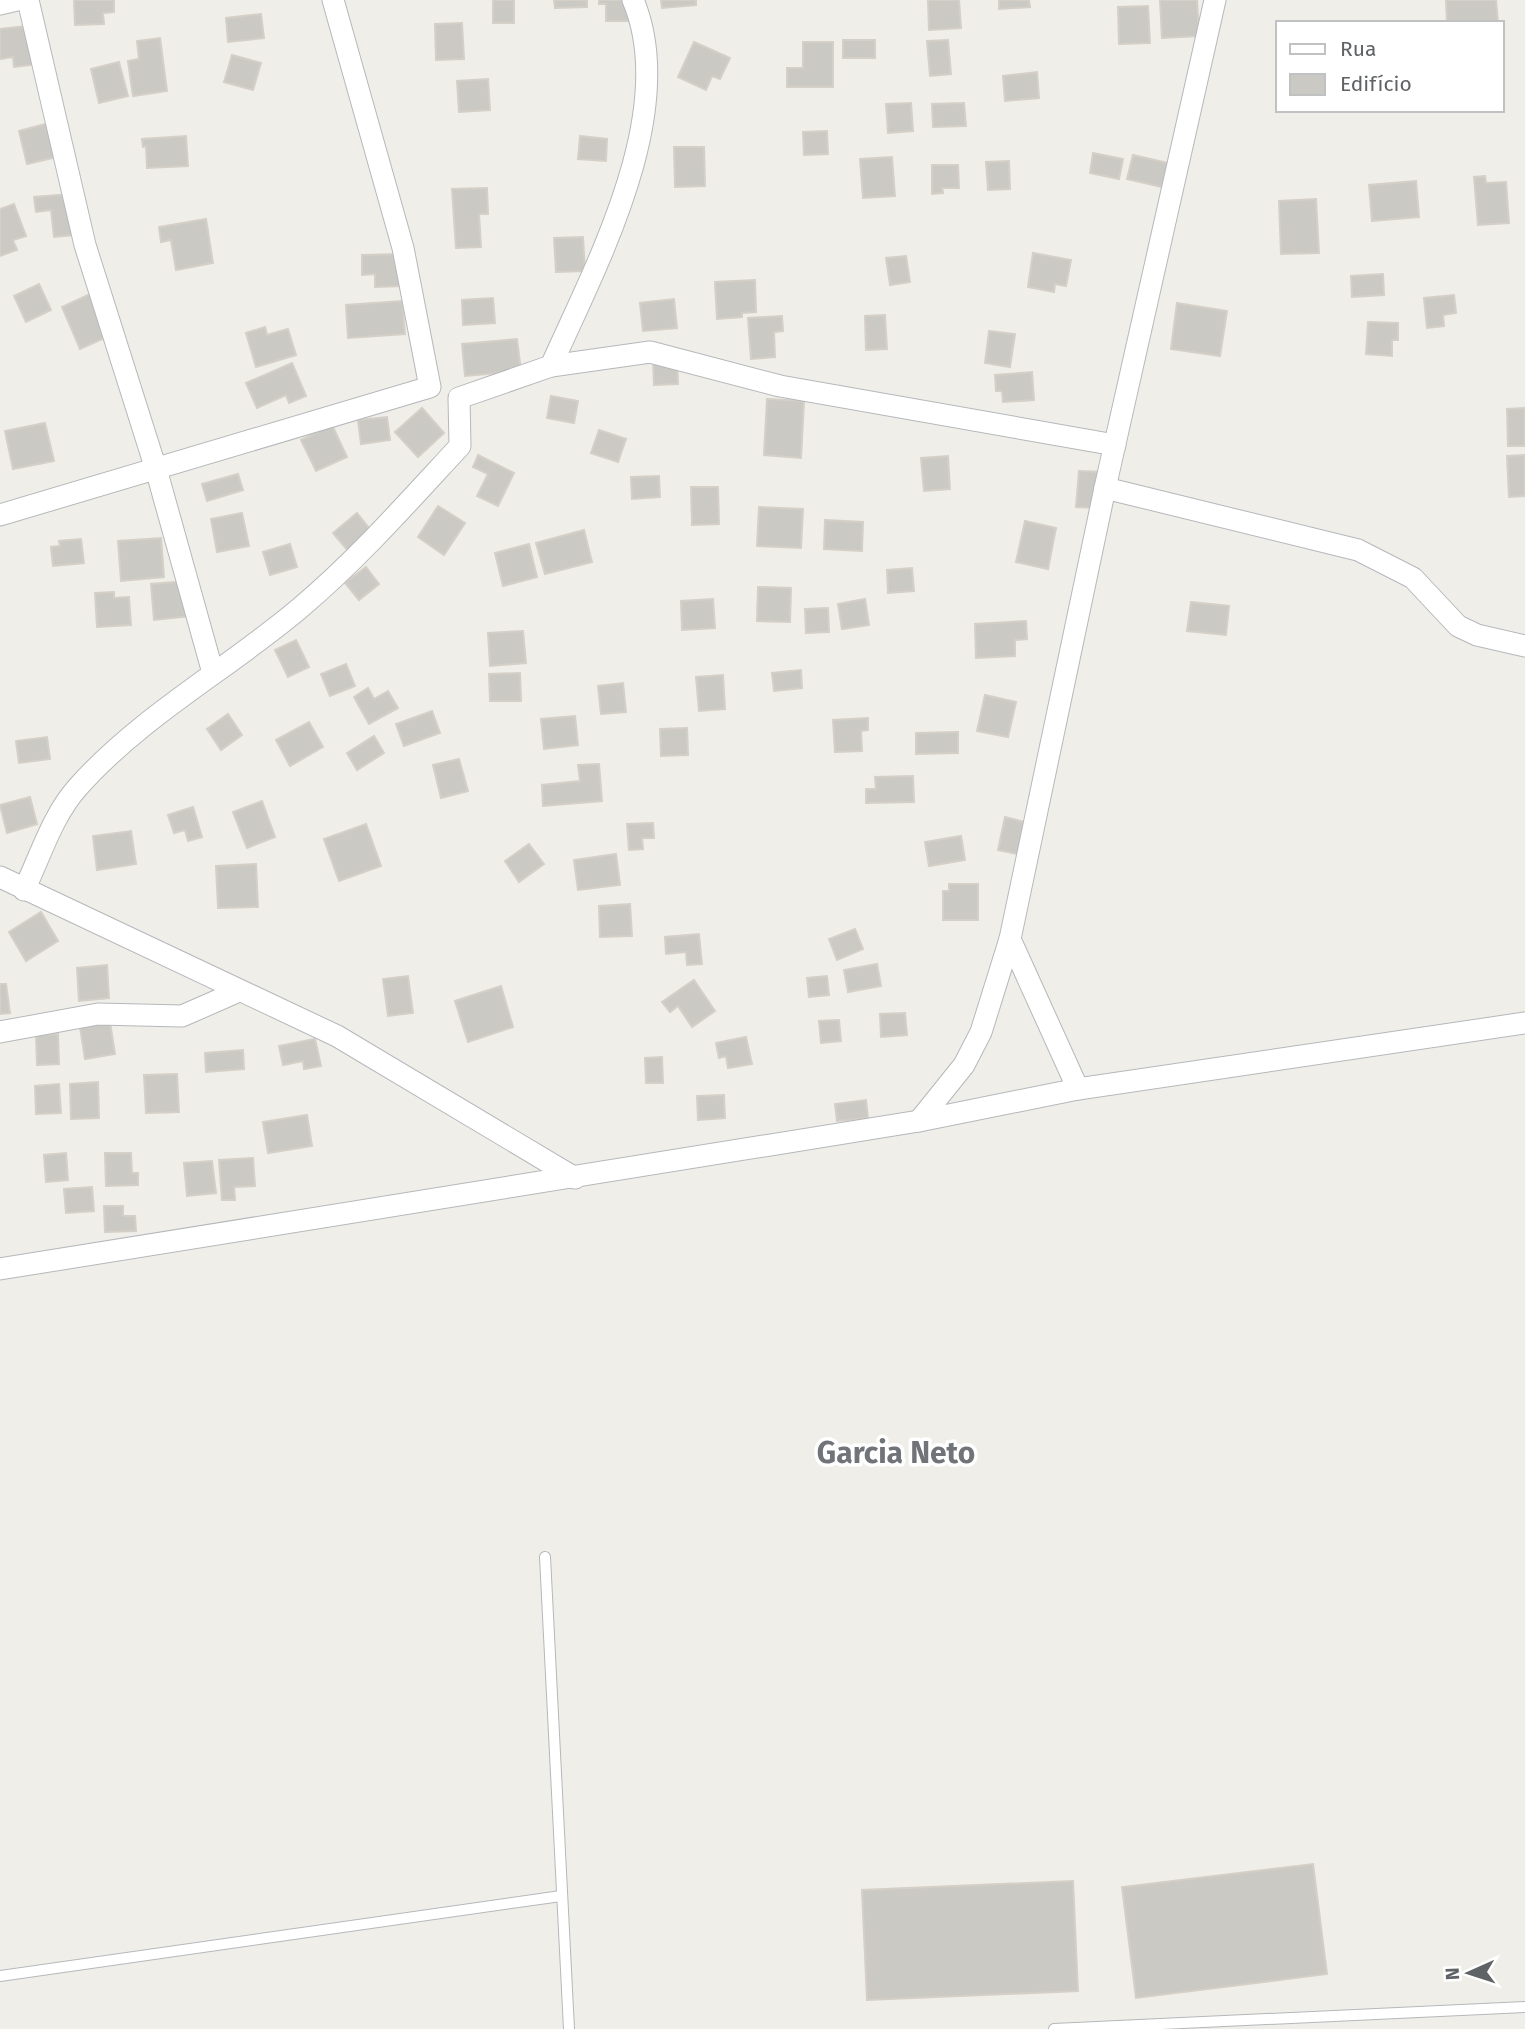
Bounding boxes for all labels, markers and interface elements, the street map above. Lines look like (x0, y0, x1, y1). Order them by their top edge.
legend (1276, 21, 1504, 112)
text: Rua (1340, 36, 1376, 62)
text: Edifício (1340, 71, 1412, 97)
district label: Garcia Neto (817, 1435, 975, 1471)
north arrow (1434, 1938, 1504, 2008)
text: N (1441, 1967, 1464, 1981)

